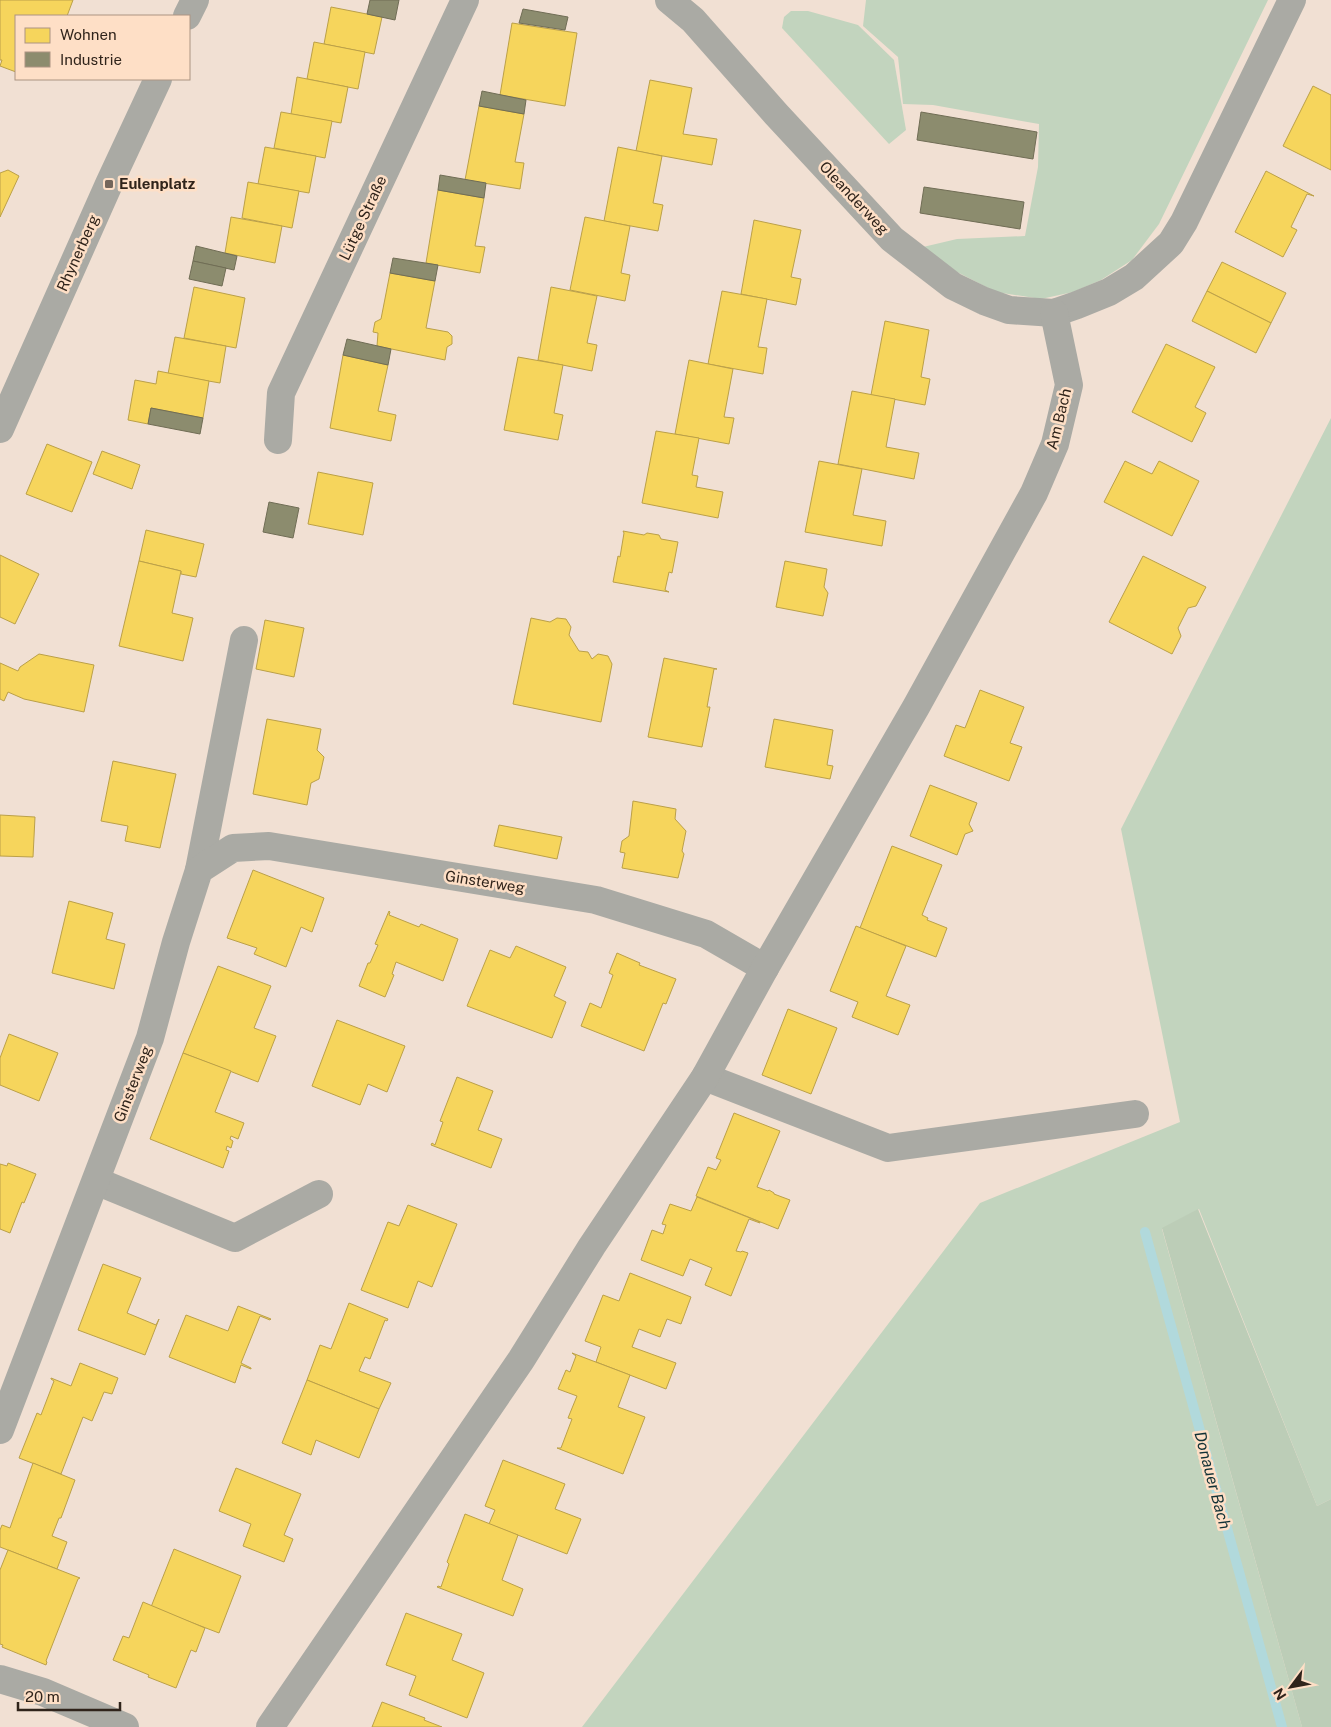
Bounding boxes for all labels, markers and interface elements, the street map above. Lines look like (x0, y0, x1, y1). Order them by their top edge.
legend (15, 15, 190, 80)
text: Wohnen (60, 26, 117, 43)
text: Industrie (60, 51, 122, 68)
street label: Oleanderweg (816, 158, 892, 238)
street label: Lütge Straße (336, 173, 390, 263)
place label: Eulenplatz (119, 175, 195, 192)
marker: Eulenplatz (103, 178, 115, 190)
street label: Rhynerberg (53, 212, 102, 294)
street label: Am Bach (1043, 387, 1074, 451)
street label: Ginsterweg (444, 867, 526, 896)
street label: Ginsterweg (110, 1043, 155, 1124)
water label: Donauer Bach (1190, 1429, 1235, 1531)
north arrow (1266, 1662, 1316, 1712)
scale bar (18, 1680, 120, 1712)
text: N (1270, 1685, 1290, 1703)
text: 20 m (25, 1688, 60, 1705)

